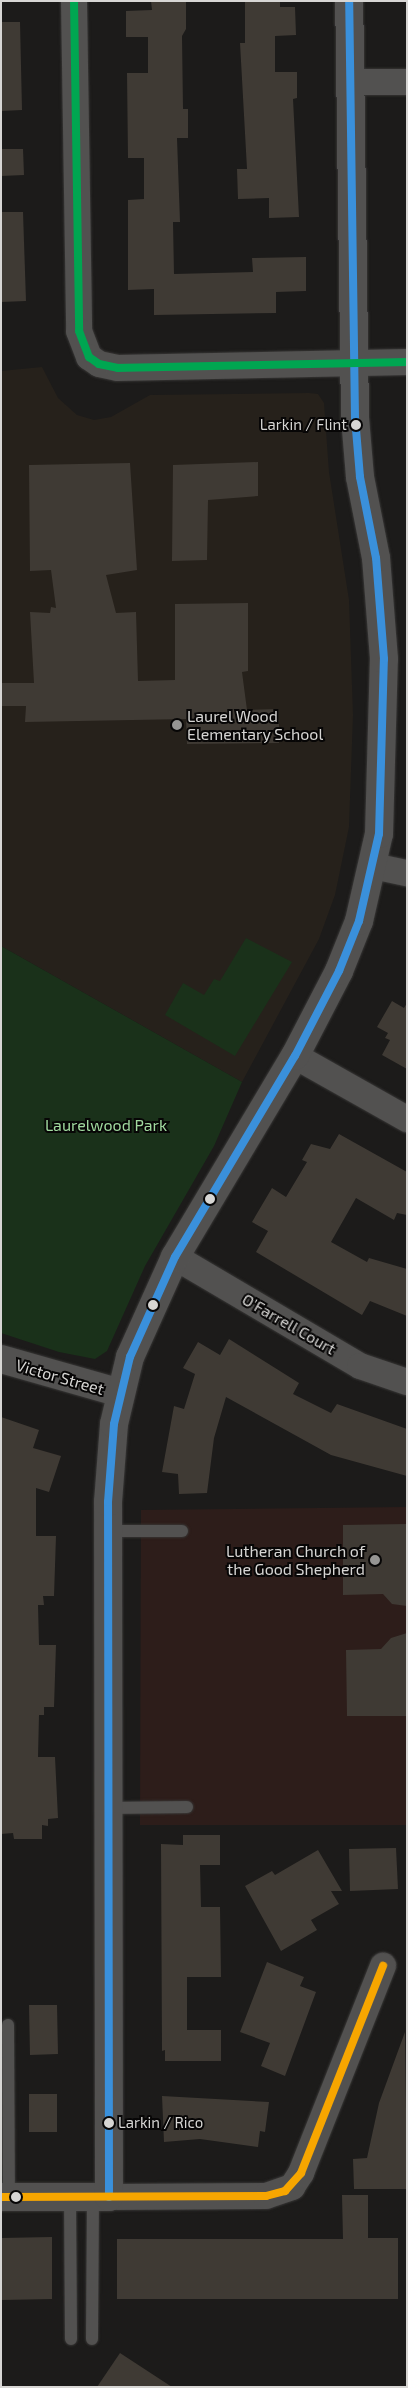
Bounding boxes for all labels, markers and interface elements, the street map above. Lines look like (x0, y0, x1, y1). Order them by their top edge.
place label: Larkin / Flint (260, 416, 347, 434)
marker: Larkin / Flint (351, 420, 361, 430)
place label: Laurel Wood Elementary School (187, 706, 324, 744)
marker: Laurel Wood Elementary School (171, 719, 183, 731)
park label: Laurelwood Park (45, 1115, 167, 1135)
unlabelled marker (205, 1194, 215, 1204)
street label: O'Farrell Court (239, 1289, 339, 1359)
unlabelled marker (148, 1300, 158, 1310)
street label: Victor Street (14, 1355, 106, 1399)
place label: Lutheran Church of the Good Shepherd (226, 1541, 365, 1579)
marker: Lutheran Church of the Good Shepherd (369, 1554, 381, 1566)
place label: Larkin / Rico (118, 2114, 203, 2132)
marker: Larkin / Rico (104, 2118, 114, 2128)
unlabelled marker (11, 2192, 21, 2202)

